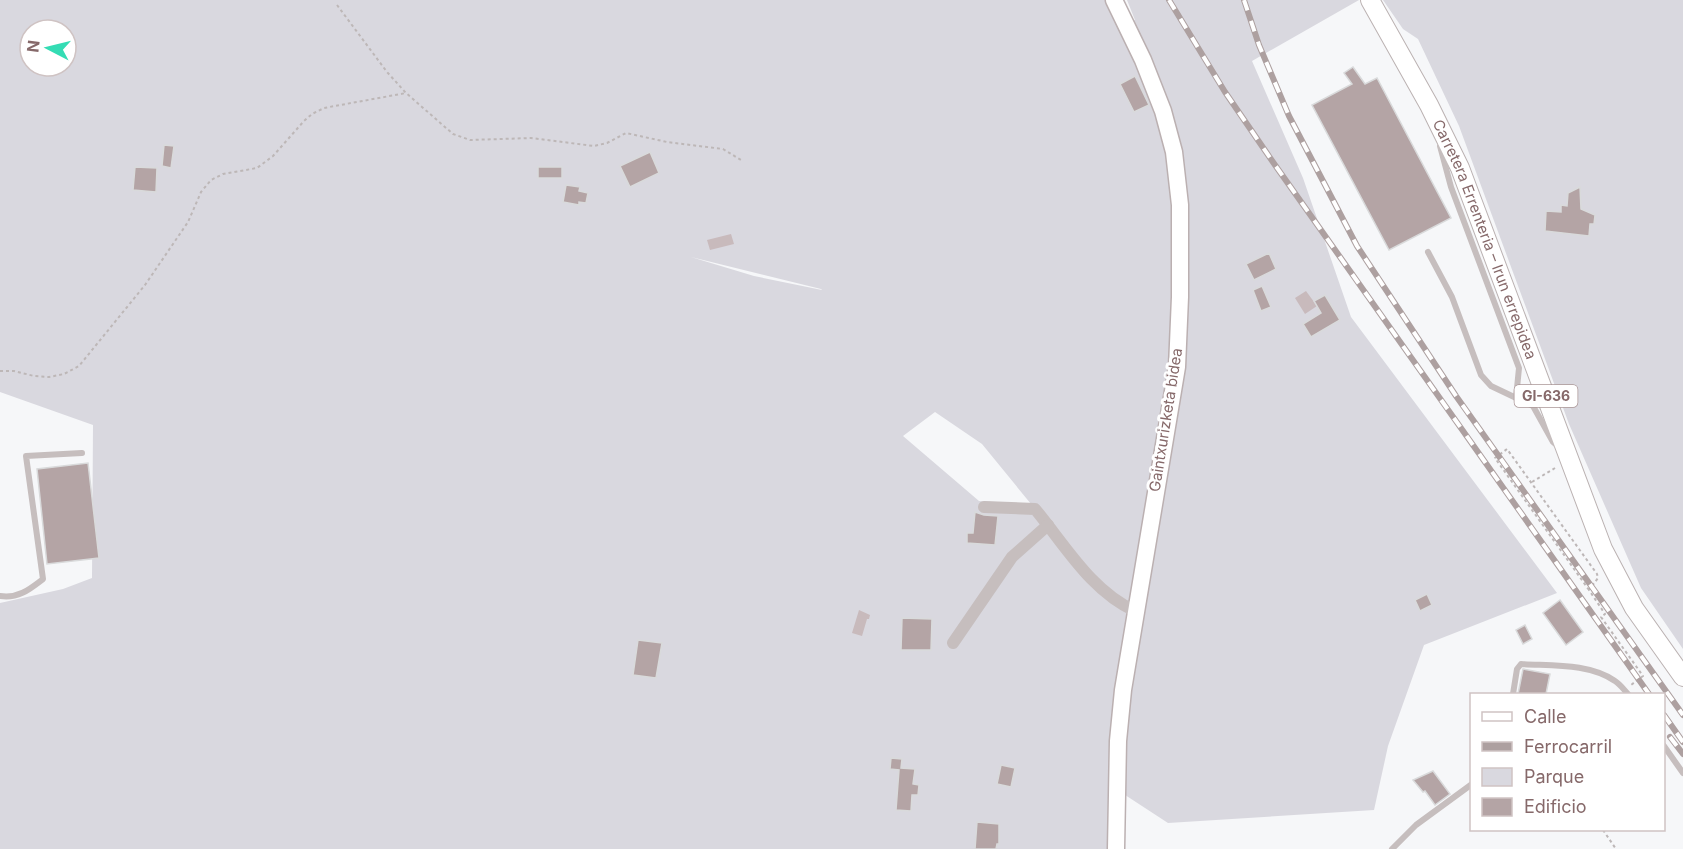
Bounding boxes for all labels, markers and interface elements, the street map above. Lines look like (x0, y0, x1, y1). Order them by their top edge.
north arrow (18, 18, 78, 78)
text: N (22, 39, 44, 53)
street label: Carretera Errenteria – Irun errepidea (1429, 116, 1541, 362)
street label: Gaintxurizketa bidea (1145, 347, 1186, 493)
road number: GI-636 (1514, 385, 1578, 407)
legend (1470, 693, 1665, 831)
text: Calle (1524, 706, 1566, 727)
text: Ferrocarril (1524, 736, 1612, 757)
text: Parque (1524, 766, 1584, 787)
text: Edificio (1524, 796, 1587, 817)

